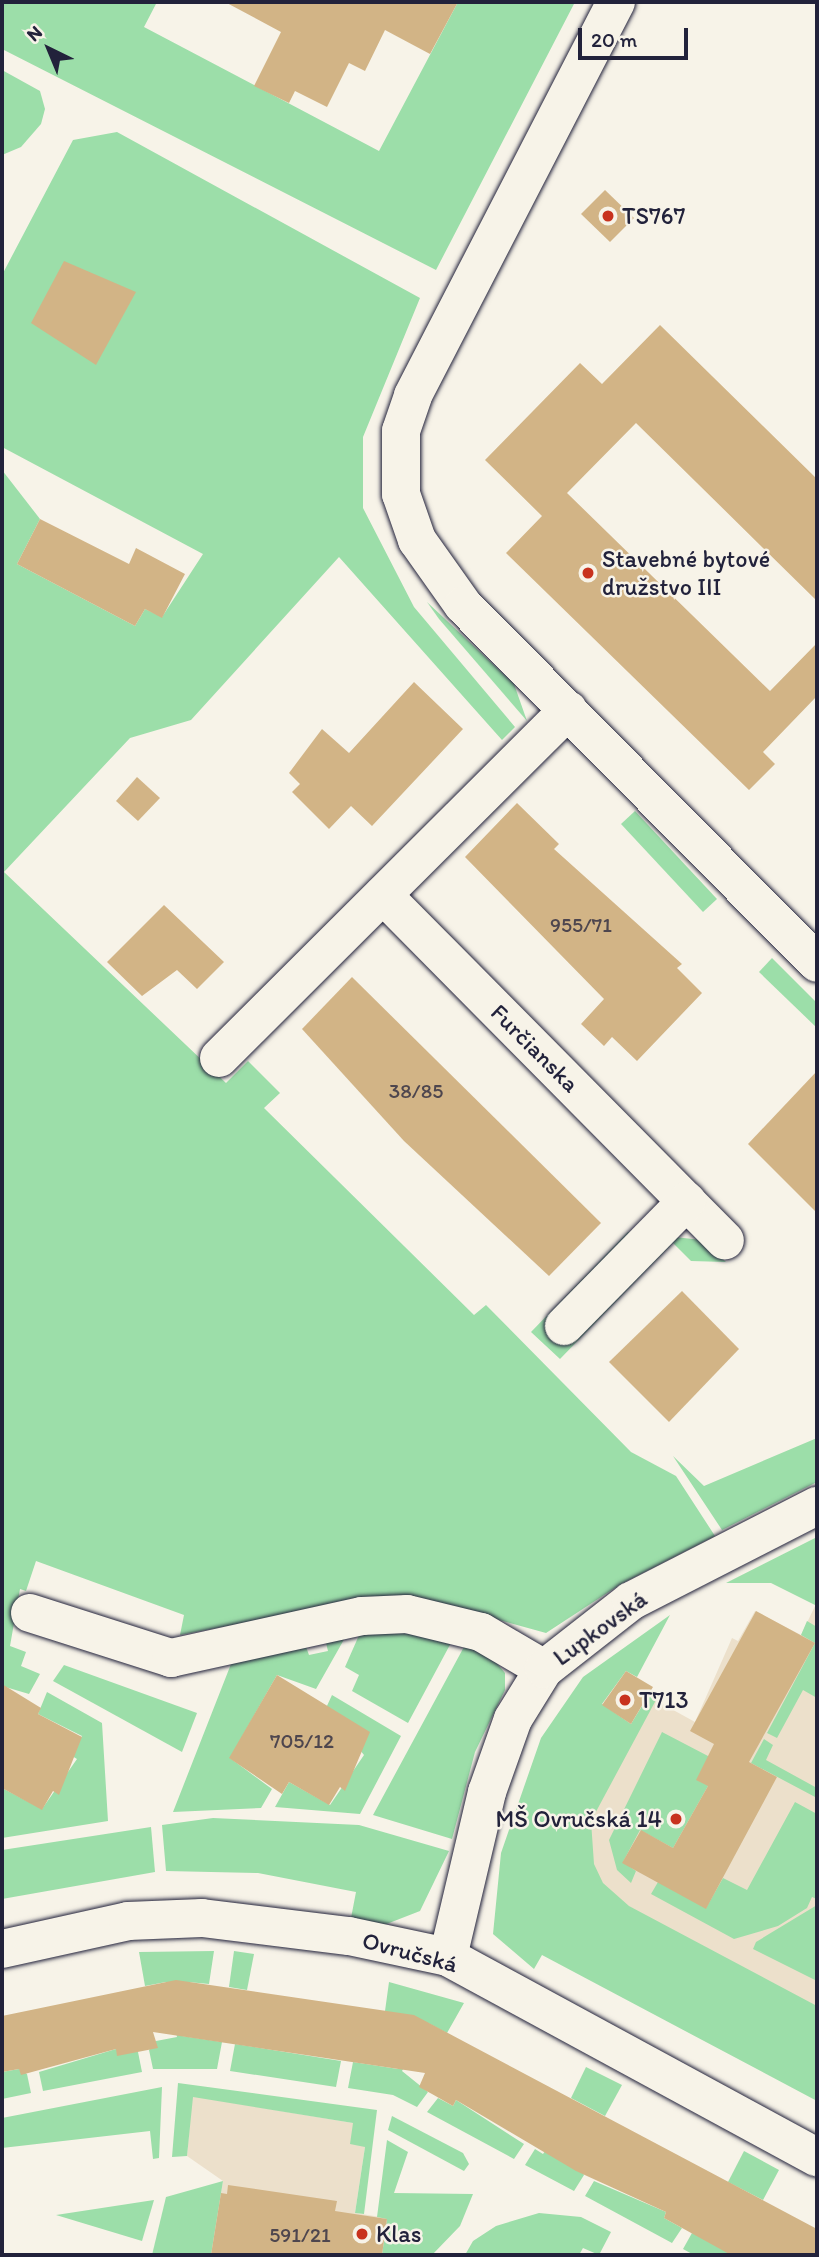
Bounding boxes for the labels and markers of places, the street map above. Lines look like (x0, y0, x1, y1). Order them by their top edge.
place label: TS767 (622, 202, 685, 230)
marker: TS767 (600, 208, 616, 224)
place label: Stavebné bytové družstvo III (602, 545, 770, 601)
marker: Stavebné bytové družstvo III (580, 565, 596, 581)
place label: T713 (639, 1686, 689, 1714)
marker: T713 (617, 1692, 633, 1708)
place label: MŠ Ovručská 14 (495, 1805, 662, 1833)
marker: MŠ Ovručská 14 (668, 1811, 684, 1827)
place label: Klas (376, 2220, 421, 2248)
marker: Klas (354, 2226, 370, 2242)

